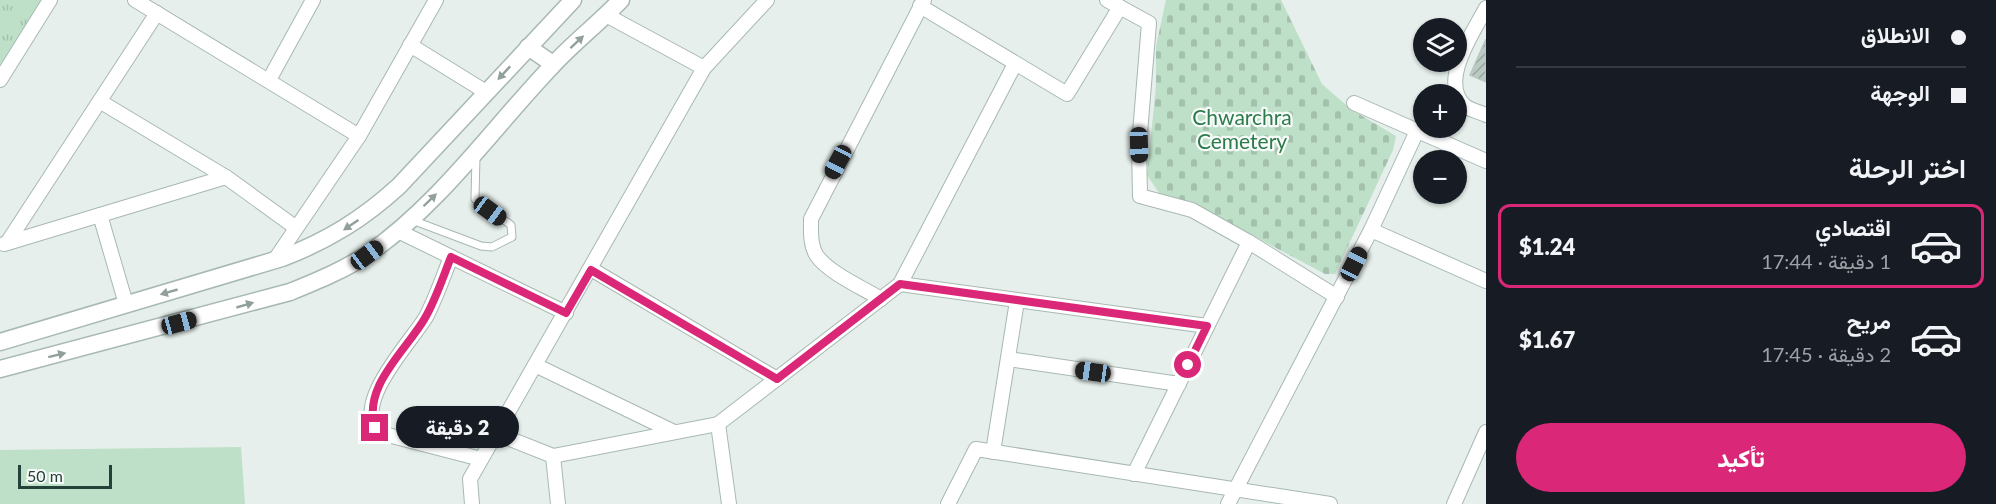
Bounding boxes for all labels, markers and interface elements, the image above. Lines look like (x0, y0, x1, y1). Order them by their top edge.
map controls (1413, 18, 1467, 204)
button: layers (1413, 18, 1467, 72)
text: الانطلاق (1861, 21, 1930, 48)
one-way arrow (569, 36, 584, 49)
one-way arrow (497, 66, 511, 80)
text: الوجهة (1870, 79, 1930, 106)
button: + (1413, 84, 1467, 138)
park label: Chwarchra Cemetery (1192, 104, 1292, 153)
car (1129, 127, 1149, 163)
car (822, 142, 854, 182)
button: − (1413, 150, 1467, 204)
text: اختر الرحلة (1849, 151, 1966, 184)
one-way arrow (423, 193, 437, 207)
car (470, 193, 510, 229)
text: اقتصادي (1815, 214, 1891, 241)
one-way arrow (343, 219, 359, 230)
icon: car (1909, 219, 1963, 273)
text: $1.24 (1519, 233, 1575, 260)
car (347, 237, 387, 273)
car (1338, 244, 1370, 284)
text: 1 دقيقة · 17:44 (1761, 249, 1891, 273)
one-way arrow (160, 288, 178, 297)
one-way arrow (236, 300, 254, 309)
text: مريح (1847, 307, 1891, 334)
car (159, 310, 199, 336)
icon: car (1909, 312, 1963, 366)
text: $1.67 (1519, 326, 1575, 353)
text: 2 دقيقة · 17:45 (1761, 342, 1891, 366)
one-way arrow (48, 350, 66, 360)
route start (1174, 351, 1201, 378)
car (1074, 361, 1112, 383)
callout: 2 دقيقة (396, 407, 519, 449)
route end (361, 414, 388, 441)
text: 2 دقيقة (426, 415, 489, 439)
button: تأكيد (1516, 423, 1966, 492)
scale bar (18, 462, 112, 490)
text: 50 m (27, 466, 63, 485)

